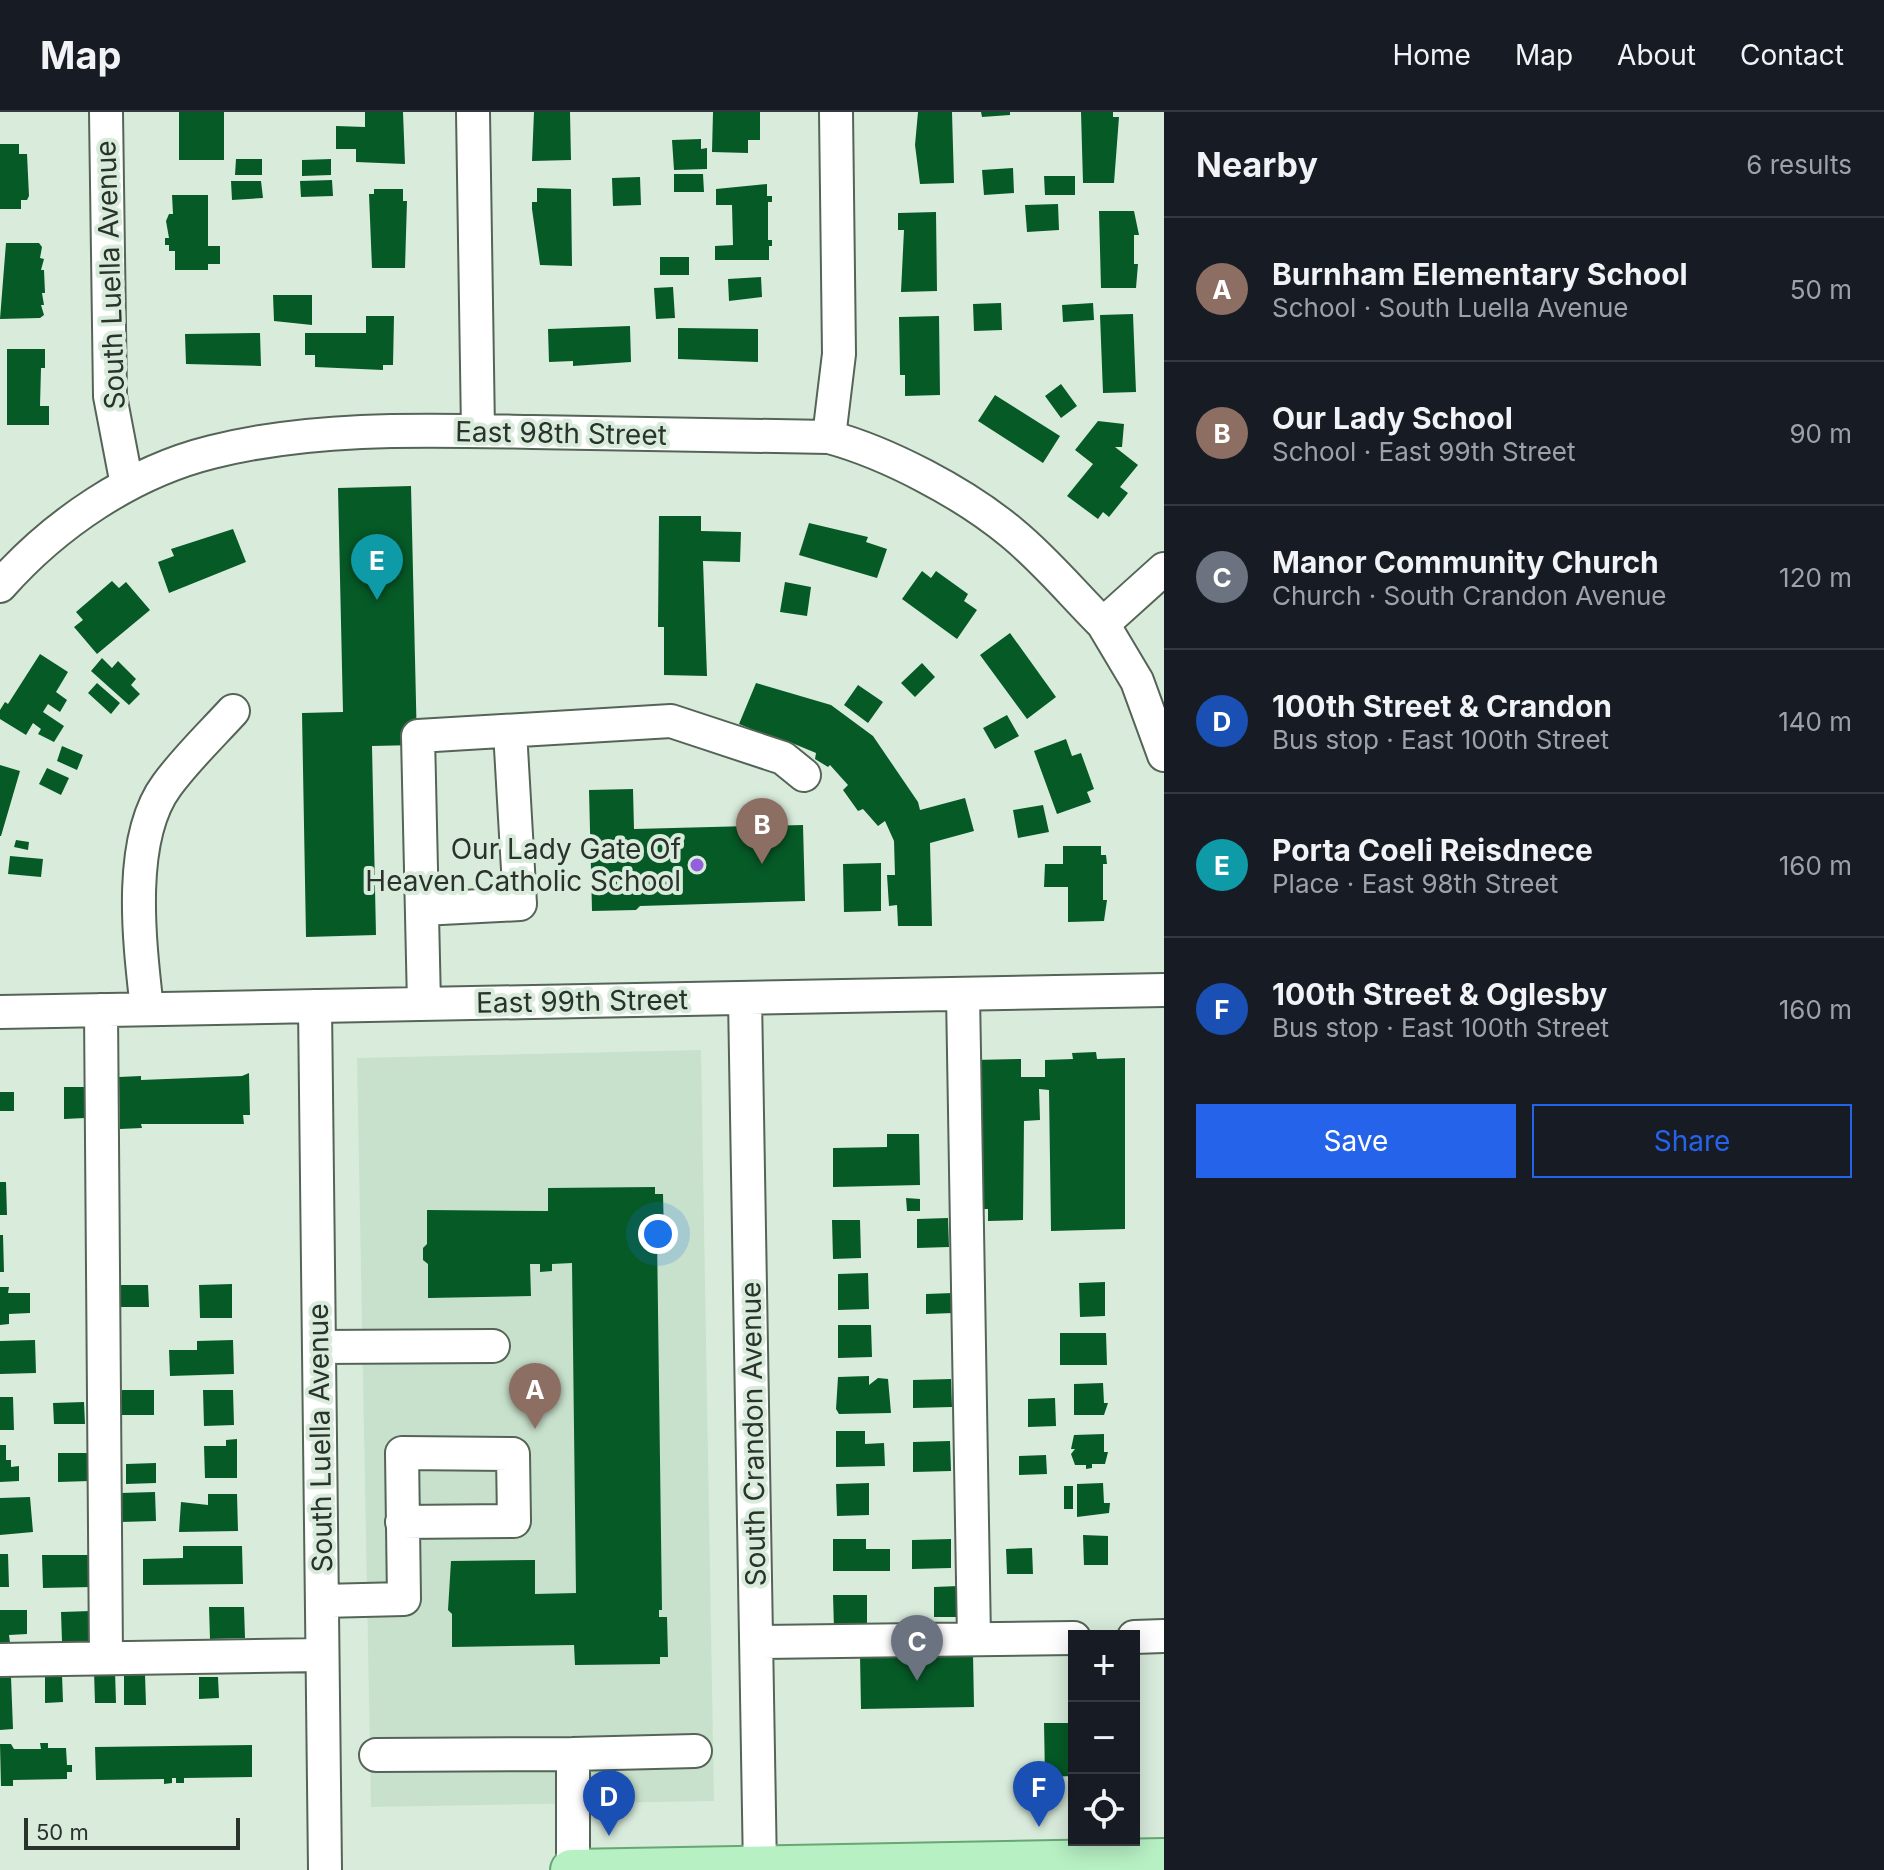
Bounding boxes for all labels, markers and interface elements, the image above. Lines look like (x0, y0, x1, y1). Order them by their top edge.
text: Map (40, 32, 121, 78)
text: Home (1392, 38, 1471, 72)
text: Map (1515, 38, 1573, 72)
text: About (1617, 38, 1696, 72)
text: Contact (1740, 38, 1844, 72)
street label: South Luella Avenue (88, 140, 132, 410)
text: Nearby (1196, 144, 1318, 185)
text: 6 results (1746, 149, 1852, 180)
text: Burnham Elementary School (1272, 256, 1688, 292)
text: A (1212, 274, 1232, 305)
text: 50 m (1790, 274, 1852, 305)
text: School · South Luella Avenue (1272, 292, 1628, 323)
text: Our Lady School (1272, 400, 1513, 436)
street label: East 98th Street (455, 414, 667, 452)
text: B (1213, 418, 1231, 449)
text: 90 m (1789, 418, 1852, 449)
text: School · East 99th Street (1272, 436, 1575, 467)
pin: E (351, 534, 403, 600)
text: Manor Community Church (1272, 544, 1659, 580)
text: C (1212, 562, 1232, 593)
text: 120 m (1779, 562, 1852, 593)
text: Church · South Crandon Avenue (1272, 580, 1667, 611)
text: 100th Street & Crandon (1272, 688, 1612, 724)
text: D (1213, 706, 1231, 737)
text: 140 m (1778, 706, 1852, 737)
text: Bus stop · East 100th Street (1272, 724, 1609, 755)
pin: B (736, 798, 788, 864)
place label: Our Lady Gate Of Heaven Catholic School (365, 832, 681, 898)
text: Porta Coeli Reisdnece (1272, 832, 1593, 868)
text: E (1214, 850, 1230, 881)
text: 160 m (1779, 850, 1852, 881)
marker: Our Lady Gate Of Heaven Catholic School (688, 856, 706, 874)
text: Place · East 98th Street (1272, 868, 1558, 899)
text: 100th Street & Oglesby (1272, 976, 1607, 1012)
street label: East 99th Street (476, 982, 688, 1020)
text: F (1214, 994, 1230, 1025)
text: 160 m (1779, 994, 1852, 1025)
text: Bus stop · East 100th Street (1272, 1012, 1609, 1043)
button: Save (1196, 1104, 1516, 1178)
button: Share (1532, 1104, 1852, 1178)
your location (638, 1214, 678, 1254)
street label: South Crandon Avenue (733, 1281, 773, 1587)
street label: South Luella Avenue (301, 1303, 339, 1573)
pin: A (509, 1363, 561, 1429)
pin: C (891, 1615, 943, 1681)
map controls (1068, 1630, 1140, 1846)
button: + (1068, 1630, 1140, 1702)
button: − (1068, 1702, 1140, 1774)
pin: F (1013, 1761, 1065, 1827)
pin: D (583, 1770, 635, 1836)
button: locate (1068, 1774, 1140, 1846)
scale bar (24, 1814, 240, 1850)
text: 50 m (36, 1819, 89, 1845)

